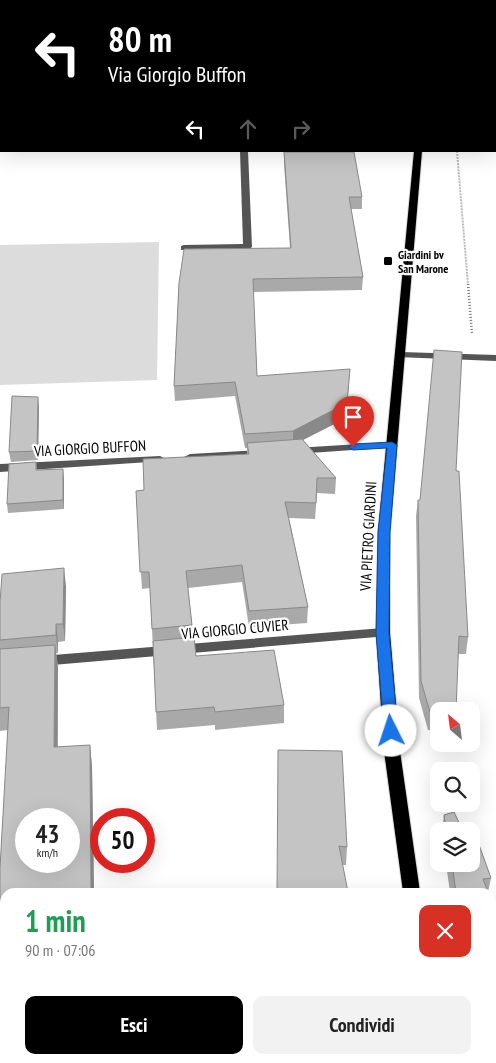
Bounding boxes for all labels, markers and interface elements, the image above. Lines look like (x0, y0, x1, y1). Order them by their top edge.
text: 80 m (108, 16, 172, 62)
icon: left (25, 20, 90, 85)
text: Via Giorgio Buffon (108, 60, 246, 88)
icon: left (181, 115, 209, 143)
icon: ahead (234, 115, 262, 143)
icon: right (287, 115, 315, 143)
place label: Giardini bv San Marone (398, 247, 448, 276)
marker: Giardini bv San Marone (382, 255, 394, 267)
pin (332, 396, 374, 447)
icon: arrive (339, 403, 367, 431)
street label: VIA GIORGIO BUFFON (33, 436, 146, 460)
street label: VIA PIETRO GIARDINI (356, 481, 380, 592)
street label: VIA GIORGIO CUVIER (180, 615, 289, 643)
north arrow (430, 702, 480, 752)
map controls (430, 702, 480, 872)
position arrow (364, 704, 416, 756)
button: search (430, 762, 480, 812)
speed limit sign: 50 (90, 808, 155, 873)
text: 43 (36, 818, 59, 850)
button: layers (430, 822, 480, 872)
text: km/h (37, 845, 58, 860)
text: 1 min (25, 901, 86, 940)
button: close (419, 905, 471, 957)
text: 90 m · 07:06 (25, 940, 96, 960)
button: Esci (25, 996, 243, 1054)
button: Condividi (253, 996, 471, 1054)

